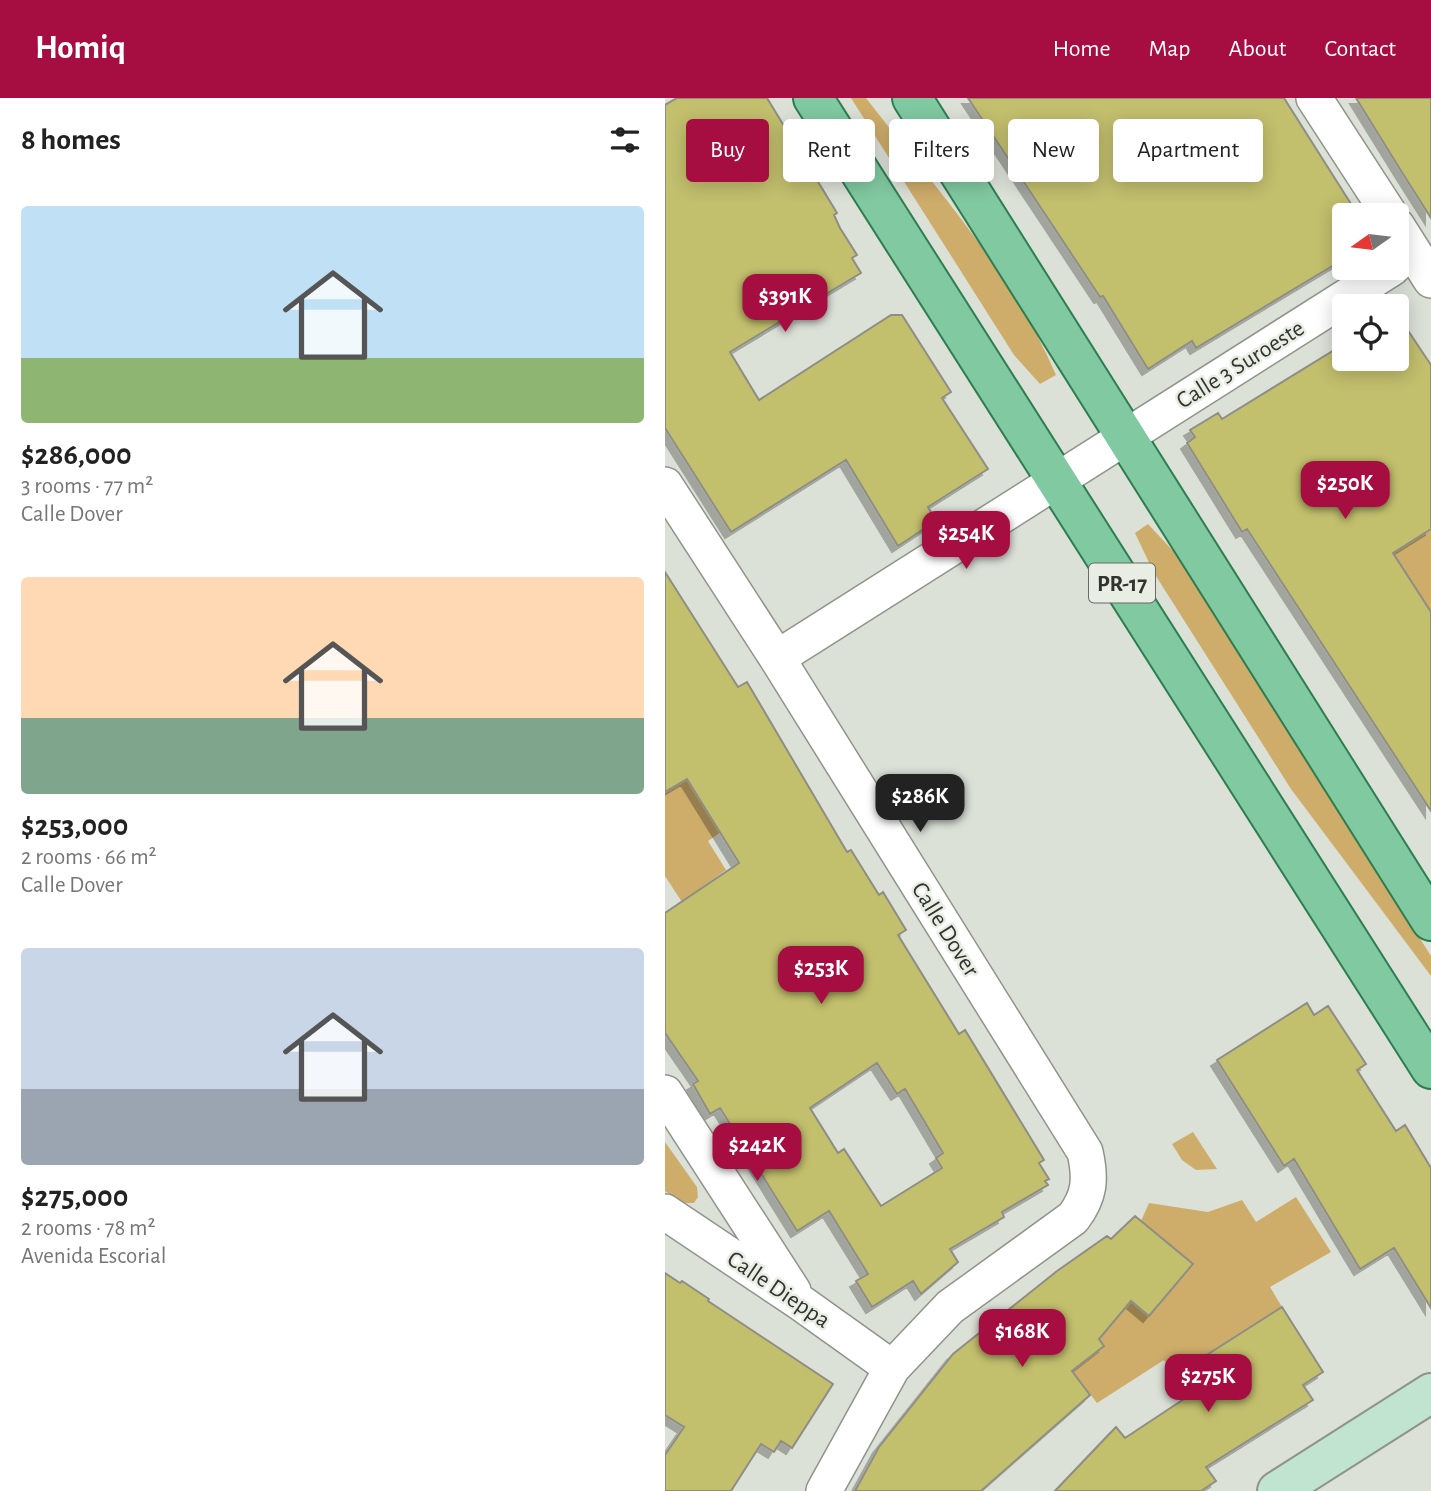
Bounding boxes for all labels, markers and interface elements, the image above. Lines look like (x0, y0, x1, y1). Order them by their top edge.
text: Homiq (35, 32, 126, 65)
text: Home (1053, 37, 1111, 61)
text: Map (1149, 37, 1191, 61)
text: About (1229, 37, 1286, 61)
text: Contact (1324, 37, 1396, 61)
chip: Buy (686, 119, 769, 182)
chip: Rent (783, 119, 875, 182)
chip: Filters (889, 119, 994, 182)
chip: New (1008, 119, 1099, 182)
chip: Apartment (1113, 119, 1263, 182)
icon: filters (606, 121, 644, 159)
text: 8 homes (21, 125, 121, 155)
north arrow (1332, 203, 1409, 280)
map controls (1332, 203, 1409, 371)
icon: home (270, 252, 396, 378)
pin: $391K (736, 274, 834, 334)
text: $391K (758, 285, 812, 308)
button: locate (1332, 294, 1409, 371)
street label: Calle 3 Suroeste (1172, 316, 1309, 414)
text: $286,000 (21, 440, 132, 470)
pin: $250K (1296, 462, 1394, 521)
text: $250K (1317, 472, 1373, 495)
text: 3 rooms · 77 m² (21, 475, 153, 498)
text: Calle Dover (21, 503, 123, 526)
pin: $254K (917, 512, 1015, 571)
text: $254K (938, 522, 994, 545)
road number: PR-17 (1089, 564, 1155, 603)
icon: home (270, 623, 396, 749)
pin: $286K (871, 774, 969, 834)
text: $286K (891, 785, 949, 808)
text: $253,000 (21, 811, 128, 841)
text: 2 rooms · 66 m² (21, 846, 157, 869)
text: Calle Dover (21, 874, 123, 897)
street label: Calle Dover (907, 878, 984, 981)
pin: $253K (772, 946, 870, 1006)
text: $253K (794, 957, 848, 980)
icon: home (270, 994, 396, 1120)
pin: $242K (708, 1124, 806, 1183)
text: $242K (728, 1134, 786, 1157)
text: $275,000 (21, 1182, 128, 1212)
text: 2 rooms · 78 m² (21, 1217, 156, 1240)
text: Avenida Escorial (21, 1245, 166, 1268)
street label: Calle Dieppa (723, 1247, 834, 1333)
pin: $168K (973, 1310, 1071, 1369)
text: $168K (995, 1320, 1049, 1343)
pin: $275K (1159, 1354, 1257, 1414)
text: $275K (1181, 1365, 1235, 1388)

